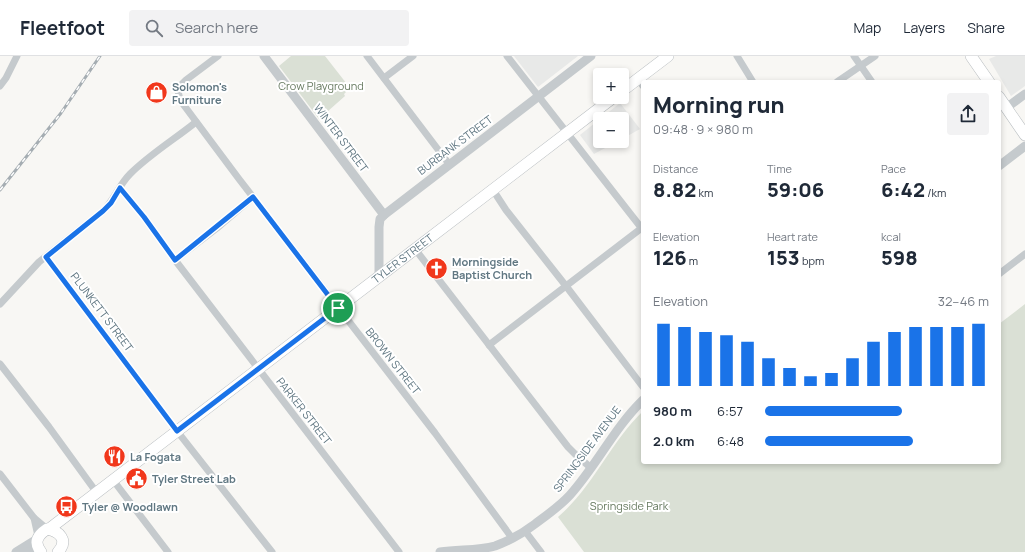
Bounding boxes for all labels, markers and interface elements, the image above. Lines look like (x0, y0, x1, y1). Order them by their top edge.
search box (129, 10, 409, 46)
text: Fleetfoot (20, 15, 105, 41)
icon: search (143, 17, 165, 39)
text: Search here (175, 17, 258, 38)
text: Map (853, 18, 881, 37)
text: Layers (903, 18, 945, 37)
text: Share (967, 18, 1005, 37)
map controls (593, 68, 629, 148)
button: + (593, 68, 629, 104)
park label: Crow Playground (278, 78, 364, 93)
place label: Solomon's Furniture (172, 79, 227, 107)
shop icon: Solomon's Furniture (143, 80, 169, 106)
text: Morning run (653, 90, 784, 120)
button: share (947, 93, 989, 135)
street label: WINTER STREET (311, 101, 372, 175)
street label: BURBANK STREET (414, 111, 496, 178)
button: − (593, 112, 629, 148)
text: 09:48 · 9 × 980 m (653, 120, 753, 138)
text: Distance (653, 161, 698, 176)
text: Time (767, 161, 792, 176)
text: Pace (881, 161, 906, 176)
text: 8.82 (653, 176, 696, 203)
text: 59:06 (767, 176, 824, 203)
text: 6:42 (881, 176, 925, 203)
text: km (696, 185, 713, 200)
text: /km (925, 185, 946, 200)
text: Elevation (653, 229, 699, 244)
text: Heart rate (767, 229, 818, 244)
text: kcal (881, 229, 901, 244)
street label: TYLER STREET (368, 230, 436, 287)
text: 126 (653, 244, 687, 271)
text: 153 (767, 244, 800, 271)
text: 598 (881, 244, 918, 271)
text: m (687, 253, 698, 268)
text: bpm (800, 253, 824, 268)
place label: Morningside Baptist Church (452, 254, 532, 282)
church icon: Morningside Baptist Church (424, 255, 450, 281)
street label: PLUNKETT STREET (68, 269, 137, 355)
pin (321, 291, 355, 325)
text: Elevation (653, 292, 708, 310)
text: 32–46 m (938, 292, 989, 310)
icon: arrive (327, 297, 349, 319)
street label: BROWN STREET (363, 324, 424, 397)
street label: PARKER STREET (273, 374, 336, 448)
text: 980 m (653, 402, 692, 420)
text: 6:57 (717, 402, 743, 420)
street label: SPRINGSIDE AVENUE (549, 403, 624, 495)
text: 2.0 km (653, 432, 695, 450)
text: 6:48 (717, 432, 744, 450)
restaurant icon: La Fogata (101, 444, 127, 470)
place label: La Fogata (130, 449, 181, 464)
public building icon: Tyler Street Lab (123, 466, 149, 492)
place label: Tyler Street Lab (152, 471, 236, 486)
bus stop icon: Tyler @ Woodlawn (53, 494, 79, 520)
park label: Springside Park (590, 498, 669, 513)
place label: Tyler @ Woodlawn (82, 499, 178, 514)

